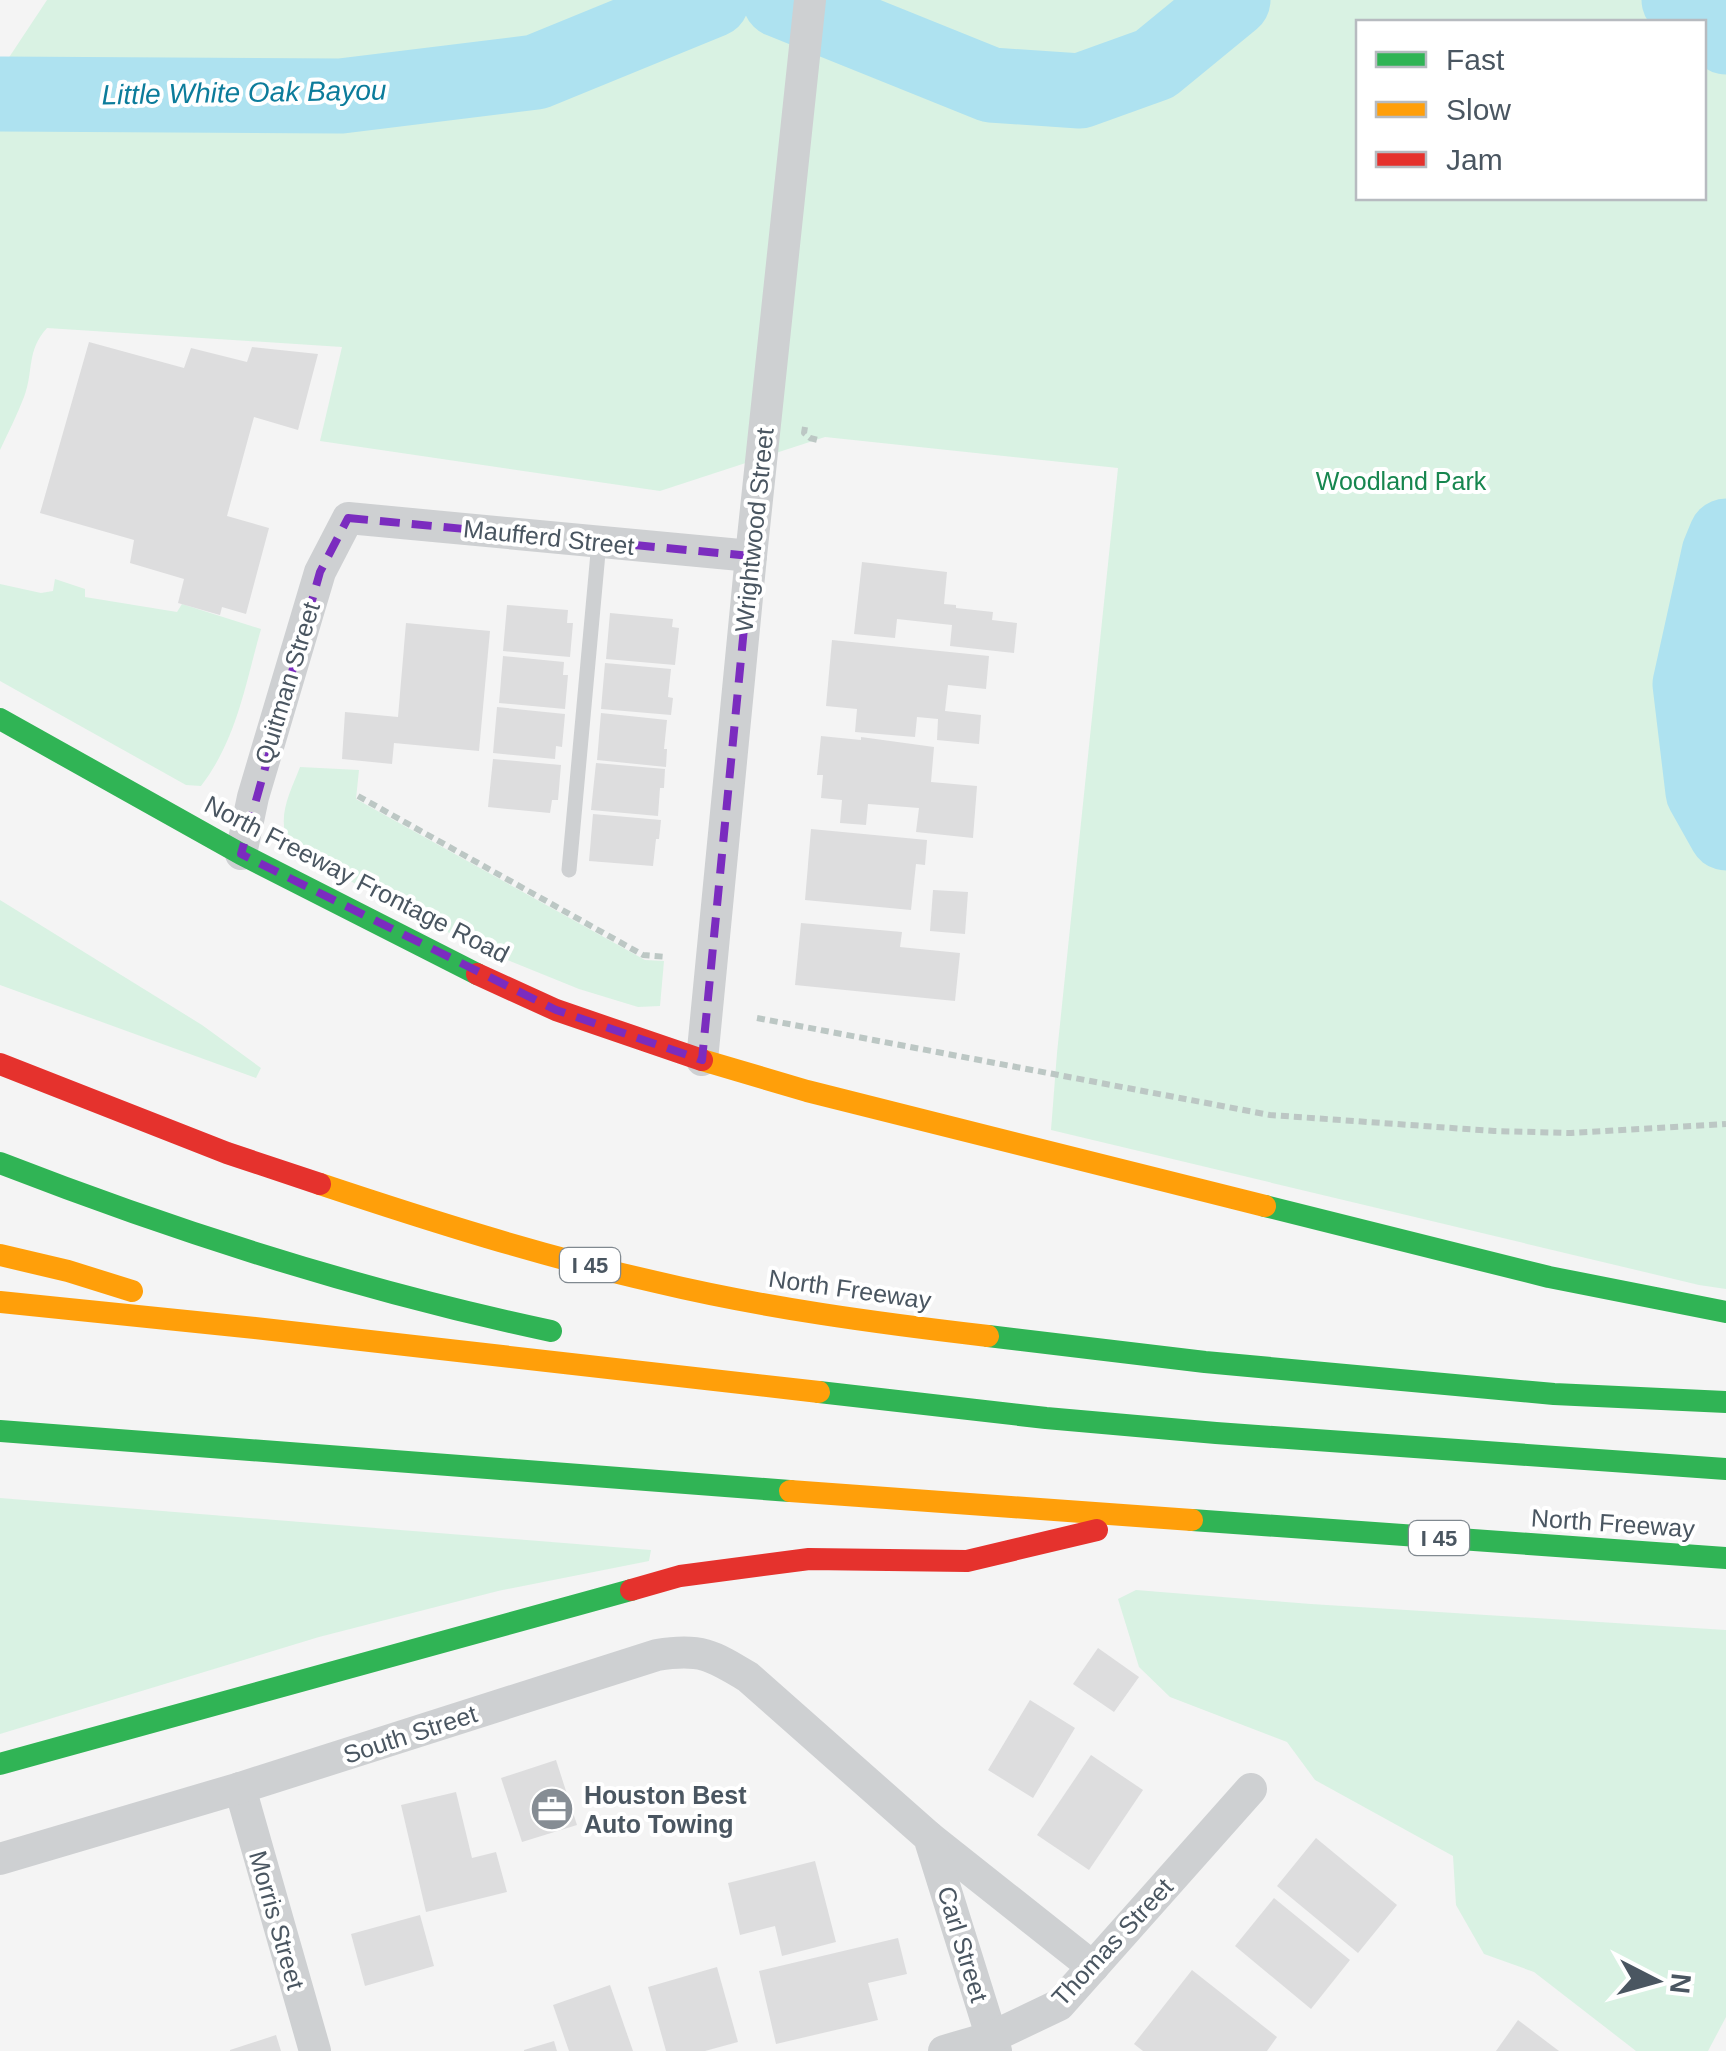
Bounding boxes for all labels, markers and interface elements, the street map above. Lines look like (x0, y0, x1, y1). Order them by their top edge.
legend (1356, 20, 1706, 200)
text: Fast (1446, 43, 1505, 76)
water label: Little White Oak Bayou (101, 75, 387, 110)
text: Slow (1446, 93, 1511, 126)
text: Jam (1446, 143, 1503, 176)
street label: Wrightwood Street (729, 426, 779, 634)
park label: Woodland Park (1316, 467, 1487, 495)
street label: Maufferd Street (462, 514, 636, 560)
street label: Quitman Street (249, 598, 325, 767)
street label: North Freeway Frontage Road (200, 790, 514, 968)
road number: I 45 (560, 1248, 620, 1282)
street label: North Freeway (767, 1264, 934, 1314)
street label: North Freeway (1530, 1503, 1696, 1543)
road number: I 45 (1409, 1521, 1469, 1555)
street label: South Street (340, 1699, 480, 1769)
place label: Houston Best Auto Towing (584, 1781, 747, 1838)
office icon: Houston Best Auto Towing (529, 1786, 575, 1832)
street label: Morris Street (244, 1847, 310, 1993)
street label: Thomas Street (1046, 1872, 1178, 2012)
street label: Carl Street (932, 1883, 994, 2005)
north arrow (1606, 1931, 1706, 2031)
text: N (1664, 1972, 1697, 1995)

